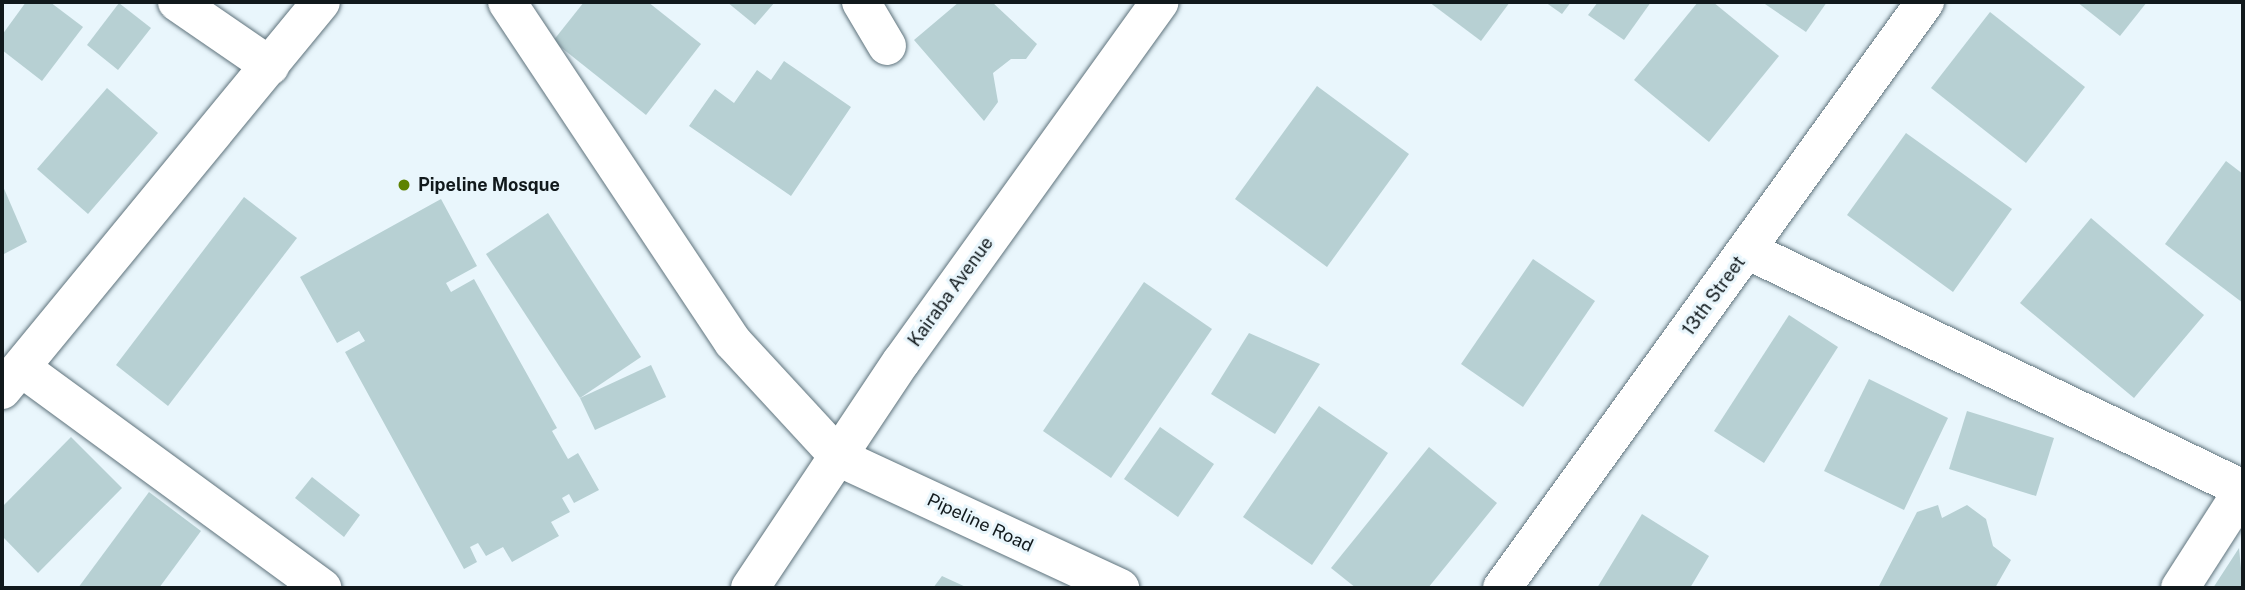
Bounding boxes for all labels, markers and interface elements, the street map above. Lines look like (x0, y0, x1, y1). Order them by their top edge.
place label: Pipeline Mosque (418, 174, 560, 196)
marker: Pipeline Mosque (396, 177, 412, 193)
street label: Kairaba Avenue (904, 233, 998, 351)
street label: 13th Street (1678, 252, 1750, 340)
street label: Pipeline Road (924, 489, 1036, 557)

